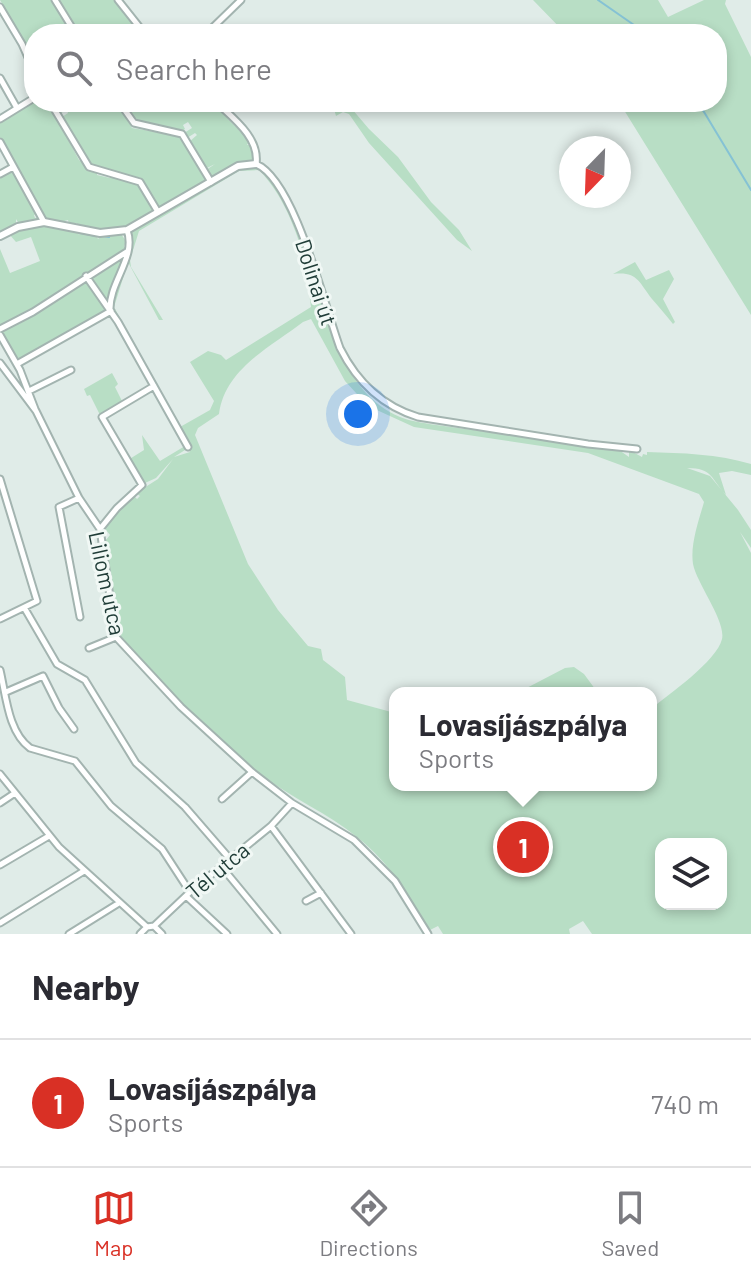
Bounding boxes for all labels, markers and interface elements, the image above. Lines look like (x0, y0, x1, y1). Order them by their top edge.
search box (24, 24, 727, 112)
icon: search (52, 46, 96, 90)
text: Search here (116, 50, 272, 86)
north arrow (559, 136, 631, 208)
street label: Dolinai út (291, 236, 343, 328)
your location (338, 394, 378, 434)
street label: Liliom utca (84, 529, 132, 637)
popup (389, 687, 657, 791)
text: Lovasíjászpálya (419, 706, 627, 742)
text: Sports (419, 742, 494, 773)
pin: 1 (497, 817, 549, 877)
street label: Tél utca (180, 836, 254, 904)
map controls (655, 838, 727, 910)
button: layers (655, 838, 727, 910)
text: Nearby (32, 966, 140, 1007)
text: Lovasíjászpálya (108, 1070, 317, 1106)
text: 1 (53, 1088, 63, 1119)
text: 740 m (651, 1088, 719, 1119)
text: Sports (108, 1106, 183, 1137)
tab: Map (92, 1186, 136, 1260)
tab: Directions (319, 1186, 418, 1260)
tab: Saved (601, 1186, 659, 1260)

